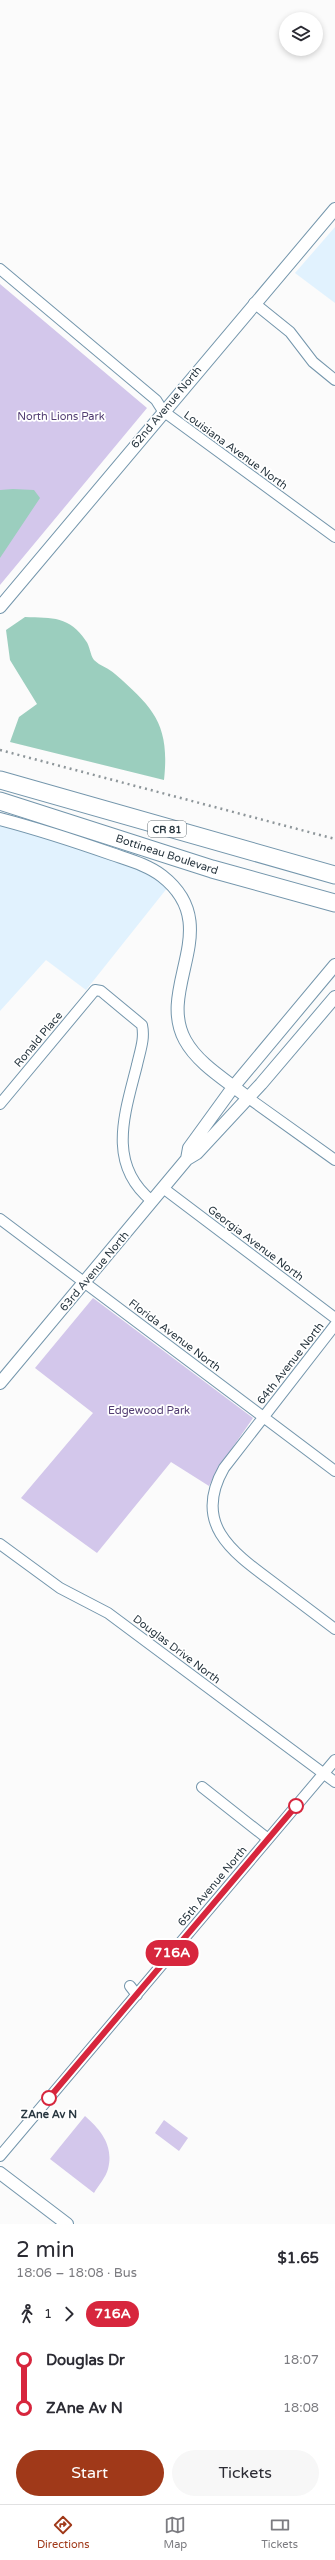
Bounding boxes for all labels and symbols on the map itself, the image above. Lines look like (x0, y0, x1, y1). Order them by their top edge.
street label: 62nd Avenue North (128, 364, 204, 451)
street label: Louisiana Avenue North (181, 408, 290, 492)
park label: North Lions Park (17, 410, 105, 423)
road number: CR 81 (148, 821, 186, 837)
street label: Bottineau Boulevard (114, 832, 220, 877)
street label: Ronald Place (11, 1009, 65, 1070)
street label: Georgia Avenue North (205, 1203, 306, 1284)
street label: 63rd Avenue North (57, 1229, 132, 1314)
street label: Florida Avenue North (126, 1297, 223, 1374)
street label: 64th Avenue North (254, 1320, 326, 1407)
park label: Edgewood Park (108, 1404, 190, 1417)
street label: Douglas Drive North (131, 1612, 223, 1686)
unlabelled marker (288, 1798, 304, 1814)
street label: 65th Avenue North (175, 1844, 250, 1929)
line badge: 716A (144, 1940, 200, 1966)
marker: ZAne Av N (41, 2090, 57, 2106)
place label: ZAne Av N (21, 2108, 77, 2121)

